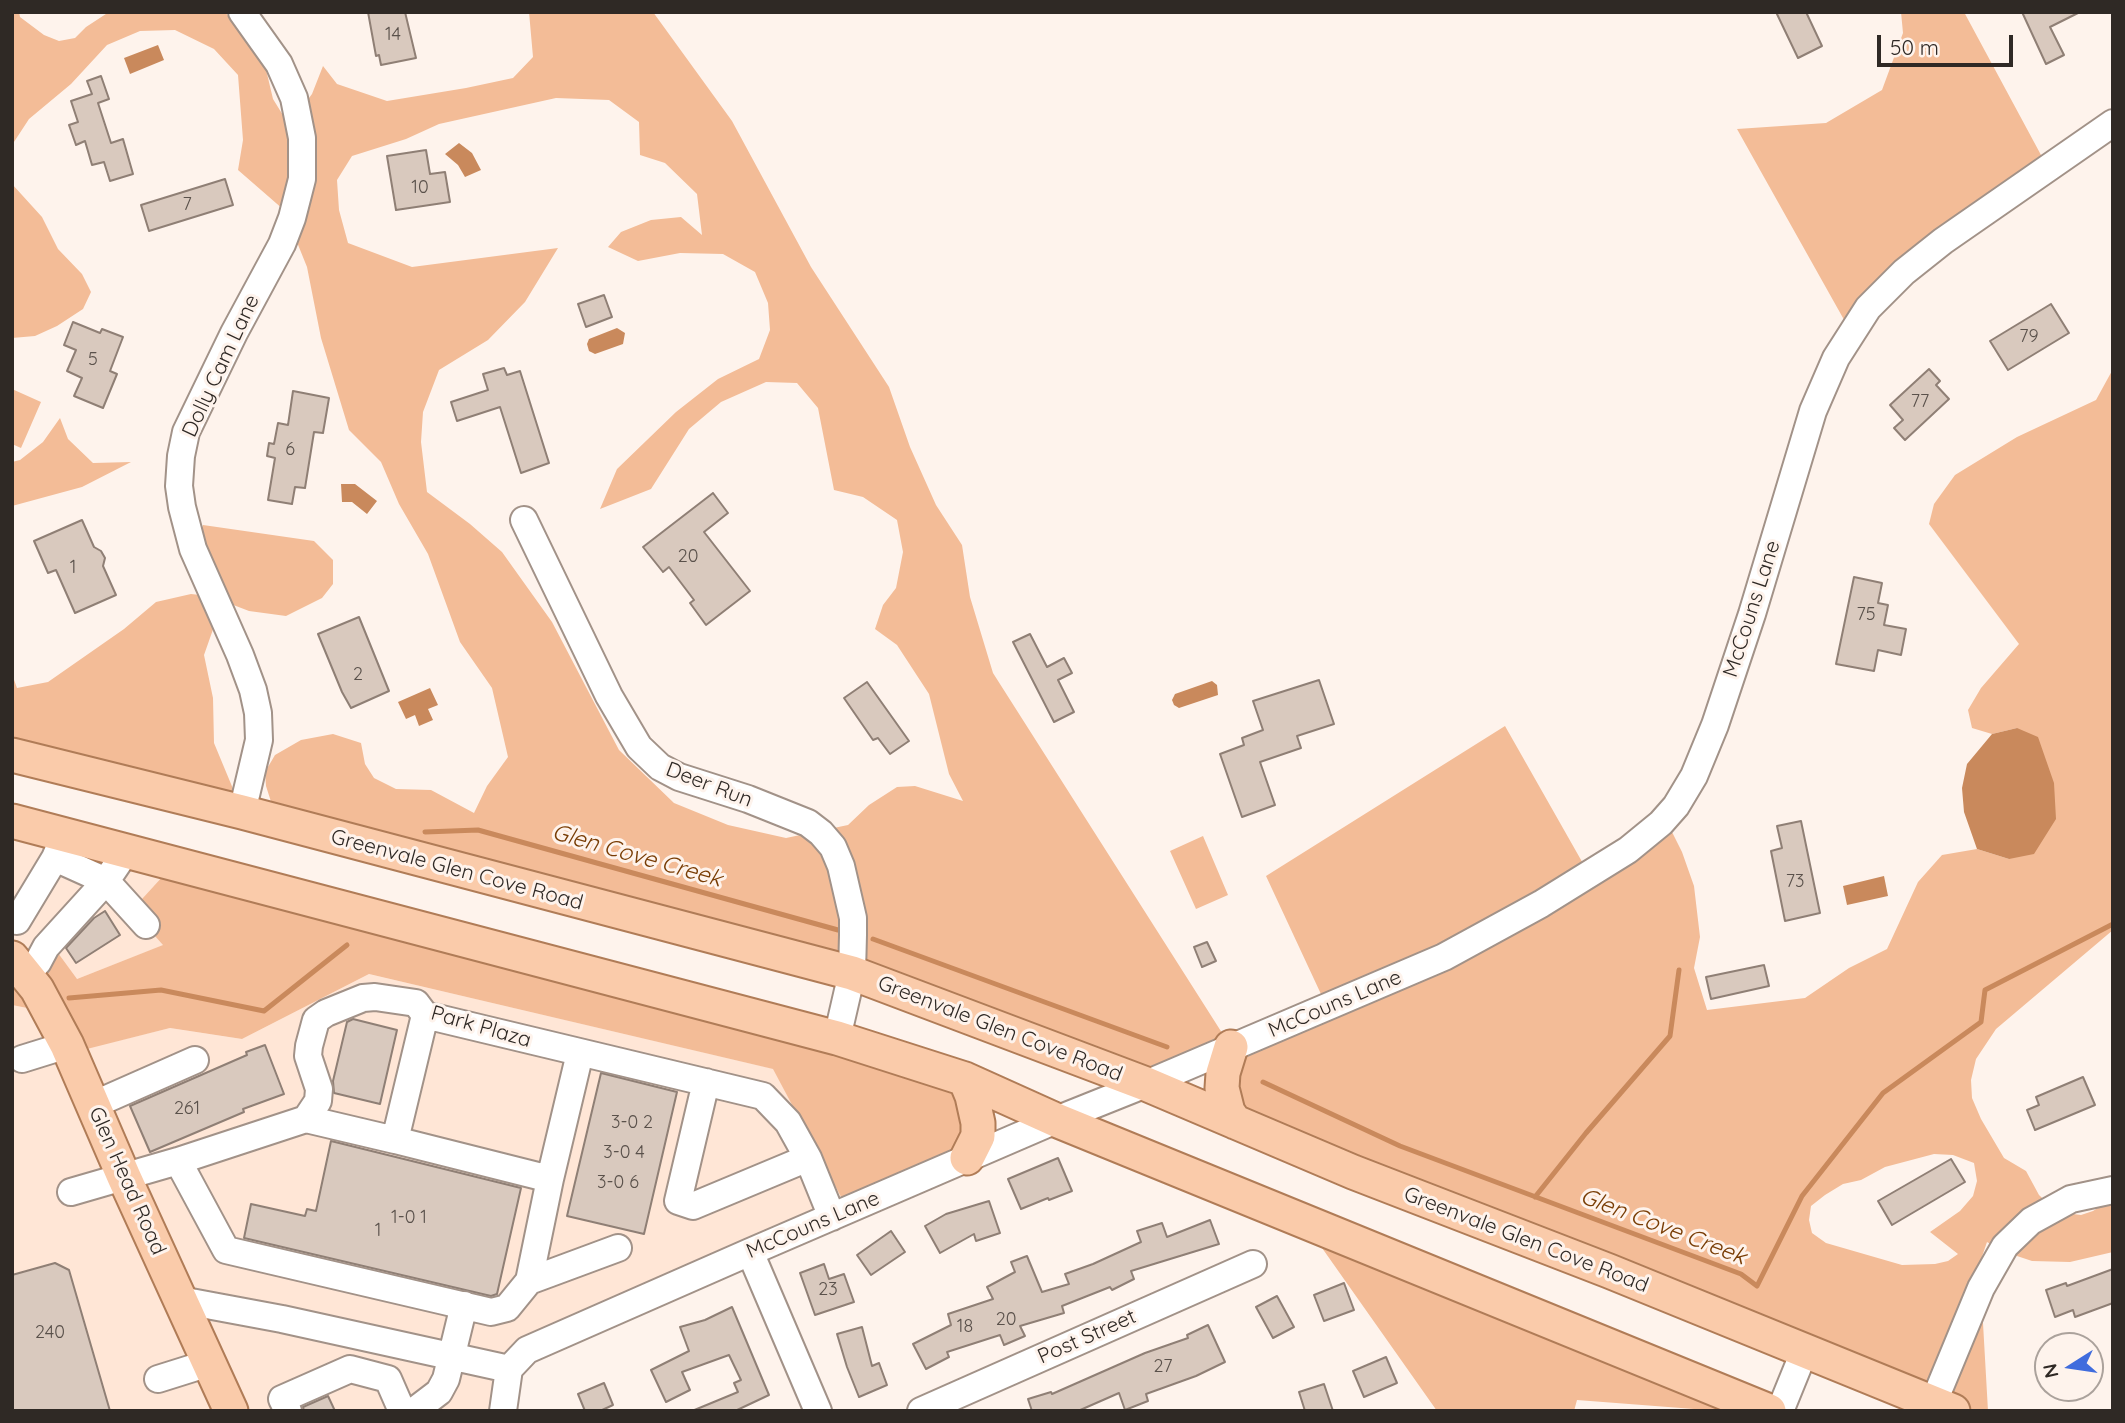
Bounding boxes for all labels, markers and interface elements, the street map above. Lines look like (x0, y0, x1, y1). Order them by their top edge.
scale bar (1880, 21, 2016, 65)
house number: 14 (385, 24, 401, 46)
text: 50 m (1890, 34, 1939, 60)
house number: 10 (411, 177, 429, 199)
house number: 7 (182, 194, 192, 216)
street label: Dolly Cam Lane (177, 291, 265, 441)
house number: 79 (2019, 326, 2039, 348)
house number: 5 (88, 349, 98, 371)
house number: 77 (1911, 391, 1929, 413)
house number: 6 (285, 439, 295, 461)
street label: McCouns Lane (1718, 537, 1786, 681)
house number: 20 (678, 546, 698, 568)
house number: 1 (70, 557, 76, 579)
house number: 75 (1856, 604, 1876, 626)
house number: 2 (353, 664, 363, 686)
street label: Deer Run (662, 757, 756, 813)
water label: Glen Cove Creek (549, 819, 725, 893)
street label: Greenvale Glen Cove Road (328, 824, 586, 916)
house number: 73 (1786, 871, 1804, 893)
street label: McCouns Lane (1265, 965, 1405, 1043)
street label: Greenvale Glen Cove Road (874, 971, 1126, 1087)
street label: Park Plaza (428, 1001, 534, 1053)
house number: 261 (174, 1098, 200, 1120)
street label: Glen Head Road (83, 1103, 171, 1259)
house number: 3-0 2 (611, 1112, 653, 1134)
house number: 3-0 4 (603, 1142, 645, 1164)
house number: 3-0 6 (597, 1172, 639, 1194)
street label: Greenvale Glen Cove Road (1400, 1182, 1652, 1298)
water label: Glen Cove Creek (1576, 1183, 1750, 1271)
street label: McCouns Lane (743, 1186, 883, 1264)
house number: 1-0 1 (391, 1207, 427, 1229)
house number: 1 (375, 1220, 381, 1242)
house number: 23 (818, 1279, 838, 1301)
street label: Post Street (1034, 1304, 1140, 1370)
house number: 20 (996, 1309, 1016, 1331)
house number: 18 (957, 1316, 973, 1338)
house number: 240 (35, 1322, 65, 1344)
north arrow (2034, 1332, 2104, 1402)
house number: 27 (1154, 1356, 1172, 1378)
text: N (2037, 1362, 2064, 1380)

